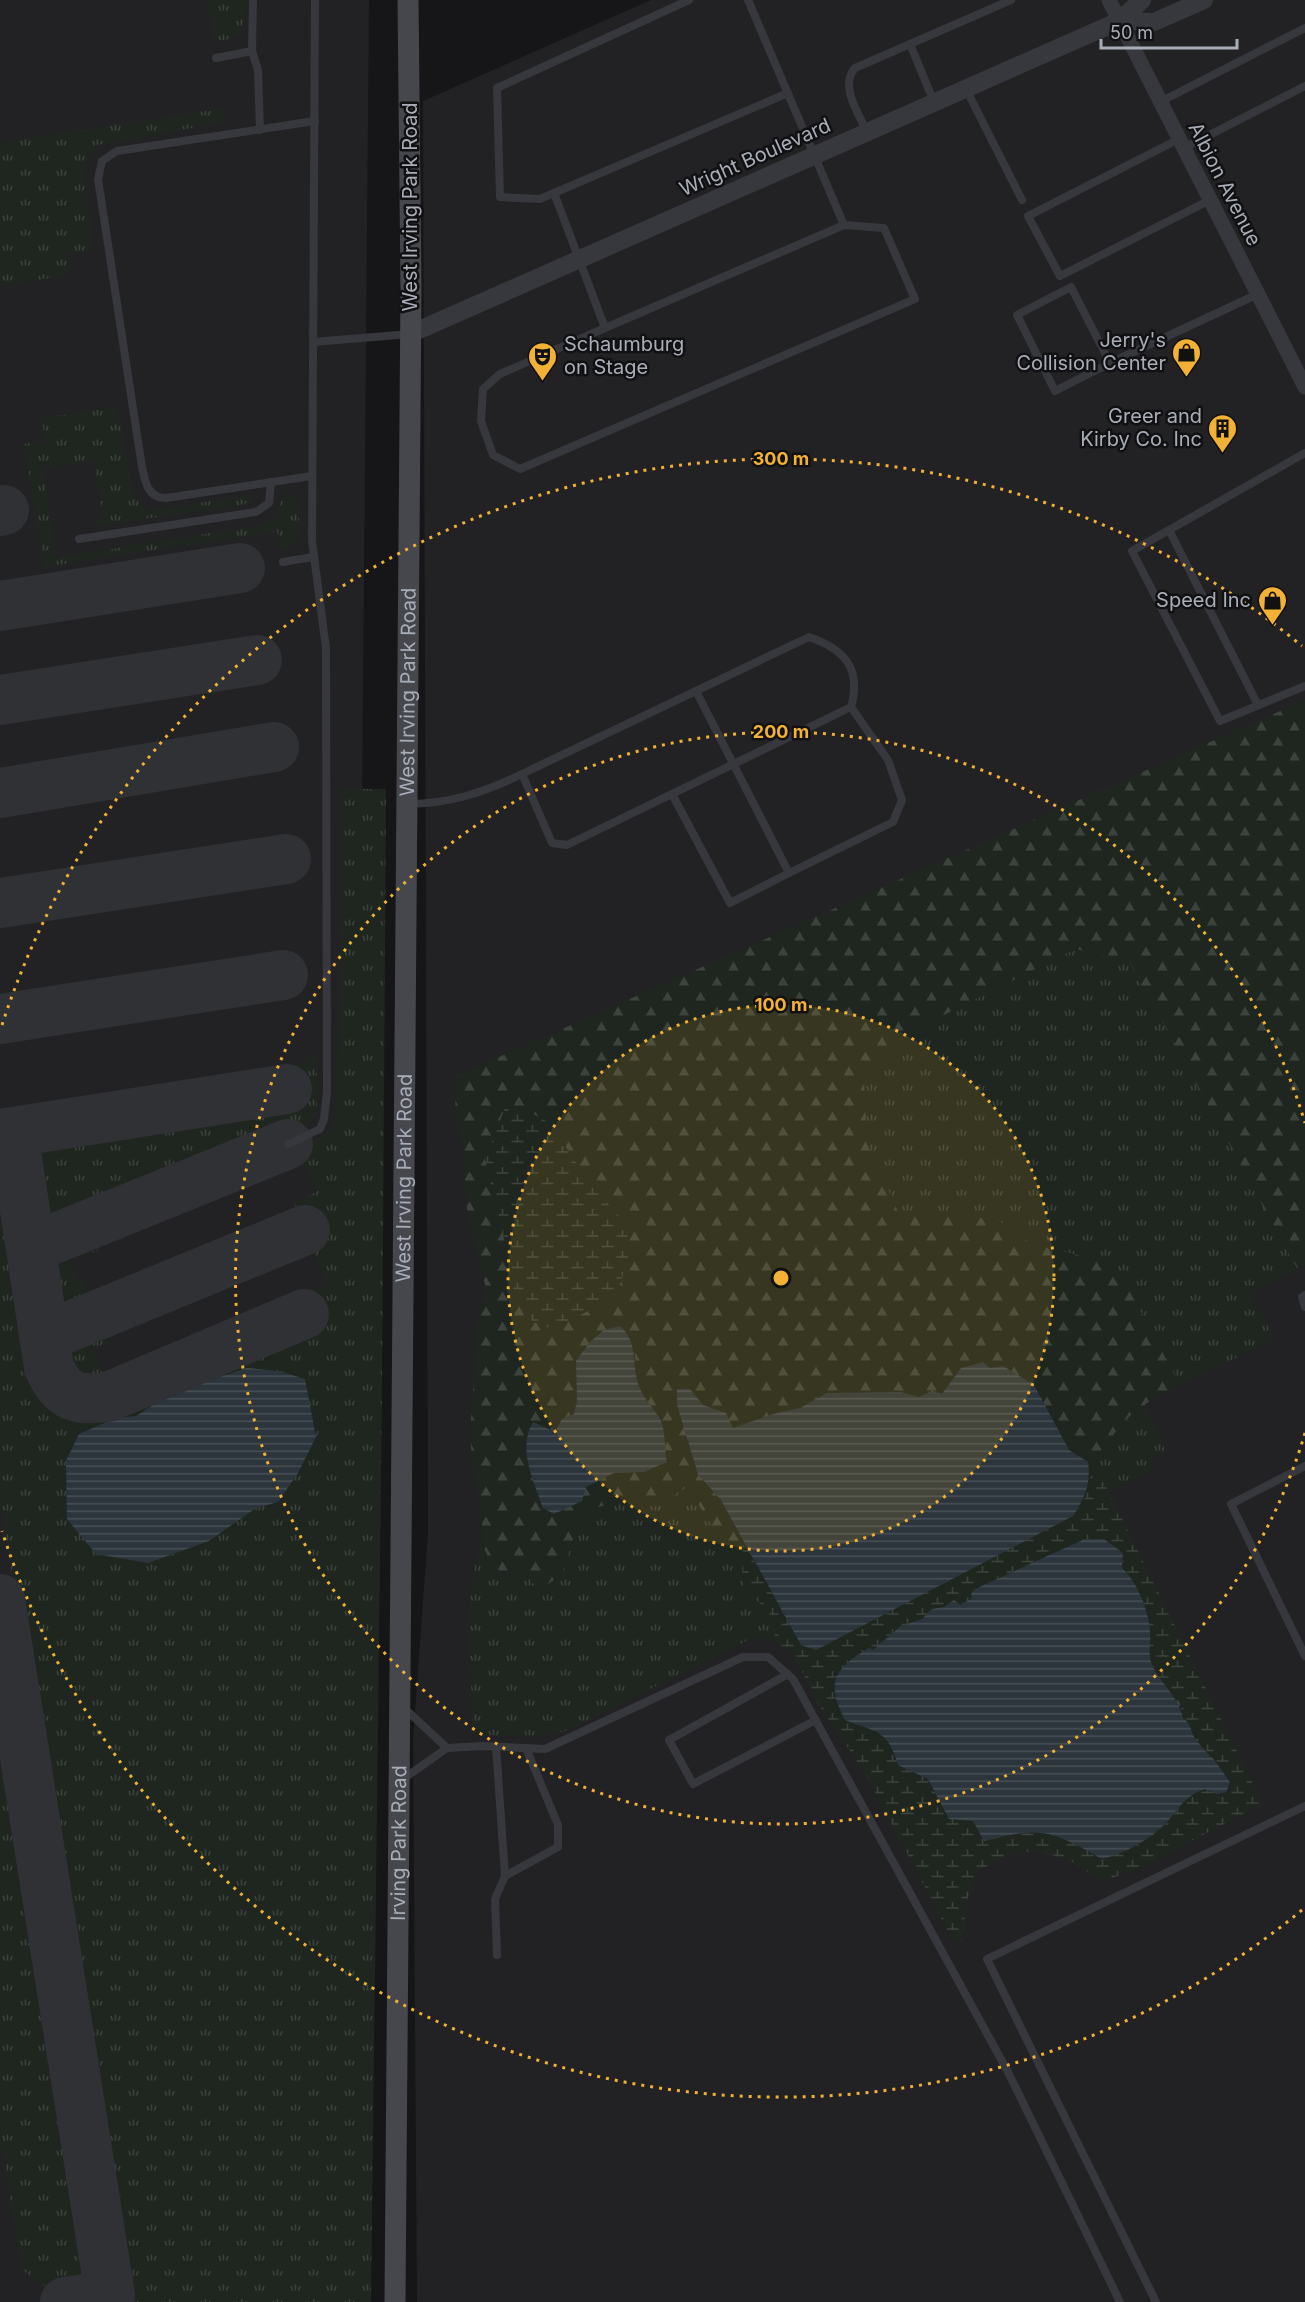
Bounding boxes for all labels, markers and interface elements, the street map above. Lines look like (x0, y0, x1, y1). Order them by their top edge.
scale bar (1101, 12, 1238, 50)
text: 50 m (1110, 22, 1153, 43)
street label: West Irving Park Road (398, 103, 422, 311)
street label: Wright Boulevard (676, 113, 834, 201)
street label: Albion Avenue (1184, 118, 1266, 250)
place label: Jerry's Collision Center (1016, 328, 1166, 375)
place label: Schaumburg on Stage (564, 332, 684, 379)
shop icon: Jerry's Collision Center (1171, 336, 1203, 378)
theatre icon: Schaumburg on Stage (527, 340, 559, 382)
place label: Greer and Kirby Co. Inc (1080, 404, 1202, 451)
building icon: Greer and Kirby Co. Inc (1207, 412, 1239, 454)
text: 300 m (753, 448, 809, 469)
shop icon: Speed Inc (1256, 584, 1288, 626)
street label: West Irving Park Road (395, 588, 421, 797)
place label: Speed Inc (1156, 588, 1251, 612)
text: 200 m (753, 721, 809, 742)
text: 100 m (755, 994, 807, 1015)
street label: West Irving Park Road (391, 1074, 417, 1283)
centre of rings (771, 1268, 791, 1288)
street label: Irving Park Road (386, 1765, 411, 1921)

